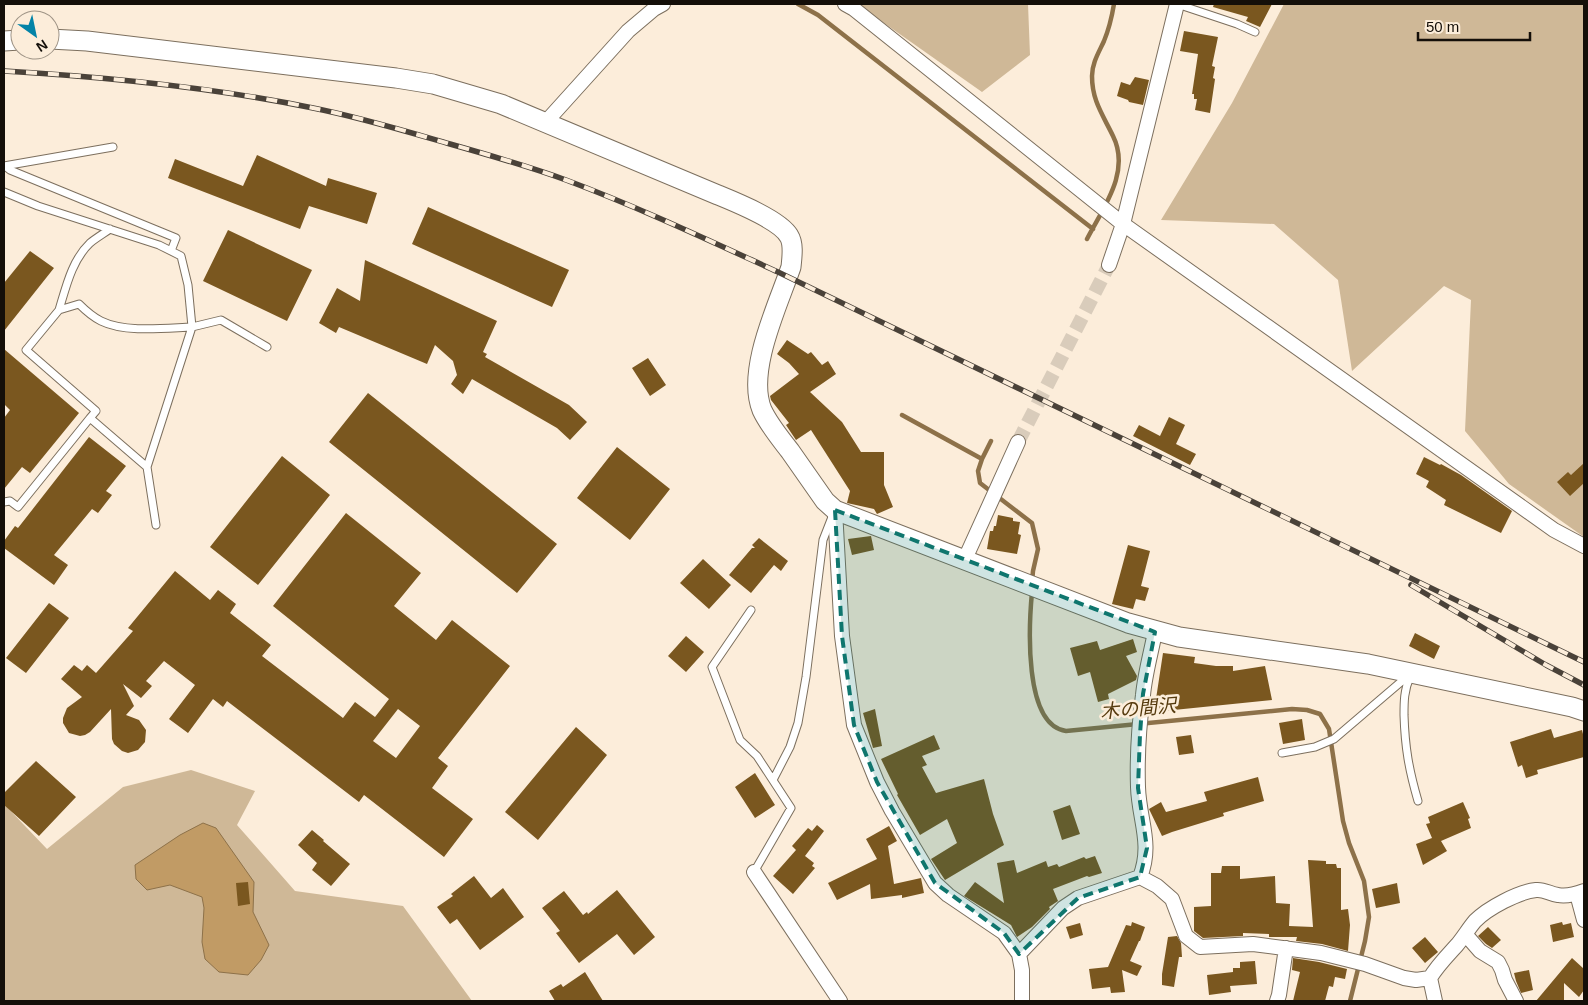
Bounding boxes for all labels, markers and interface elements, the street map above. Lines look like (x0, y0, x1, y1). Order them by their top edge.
north arrow (10, 10, 60, 60)
scale bar (1418, 10, 1530, 42)
text: 50 m (1426, 18, 1459, 35)
text: N (33, 36, 51, 55)
water label: 木の間沢 (1099, 694, 1180, 722)

